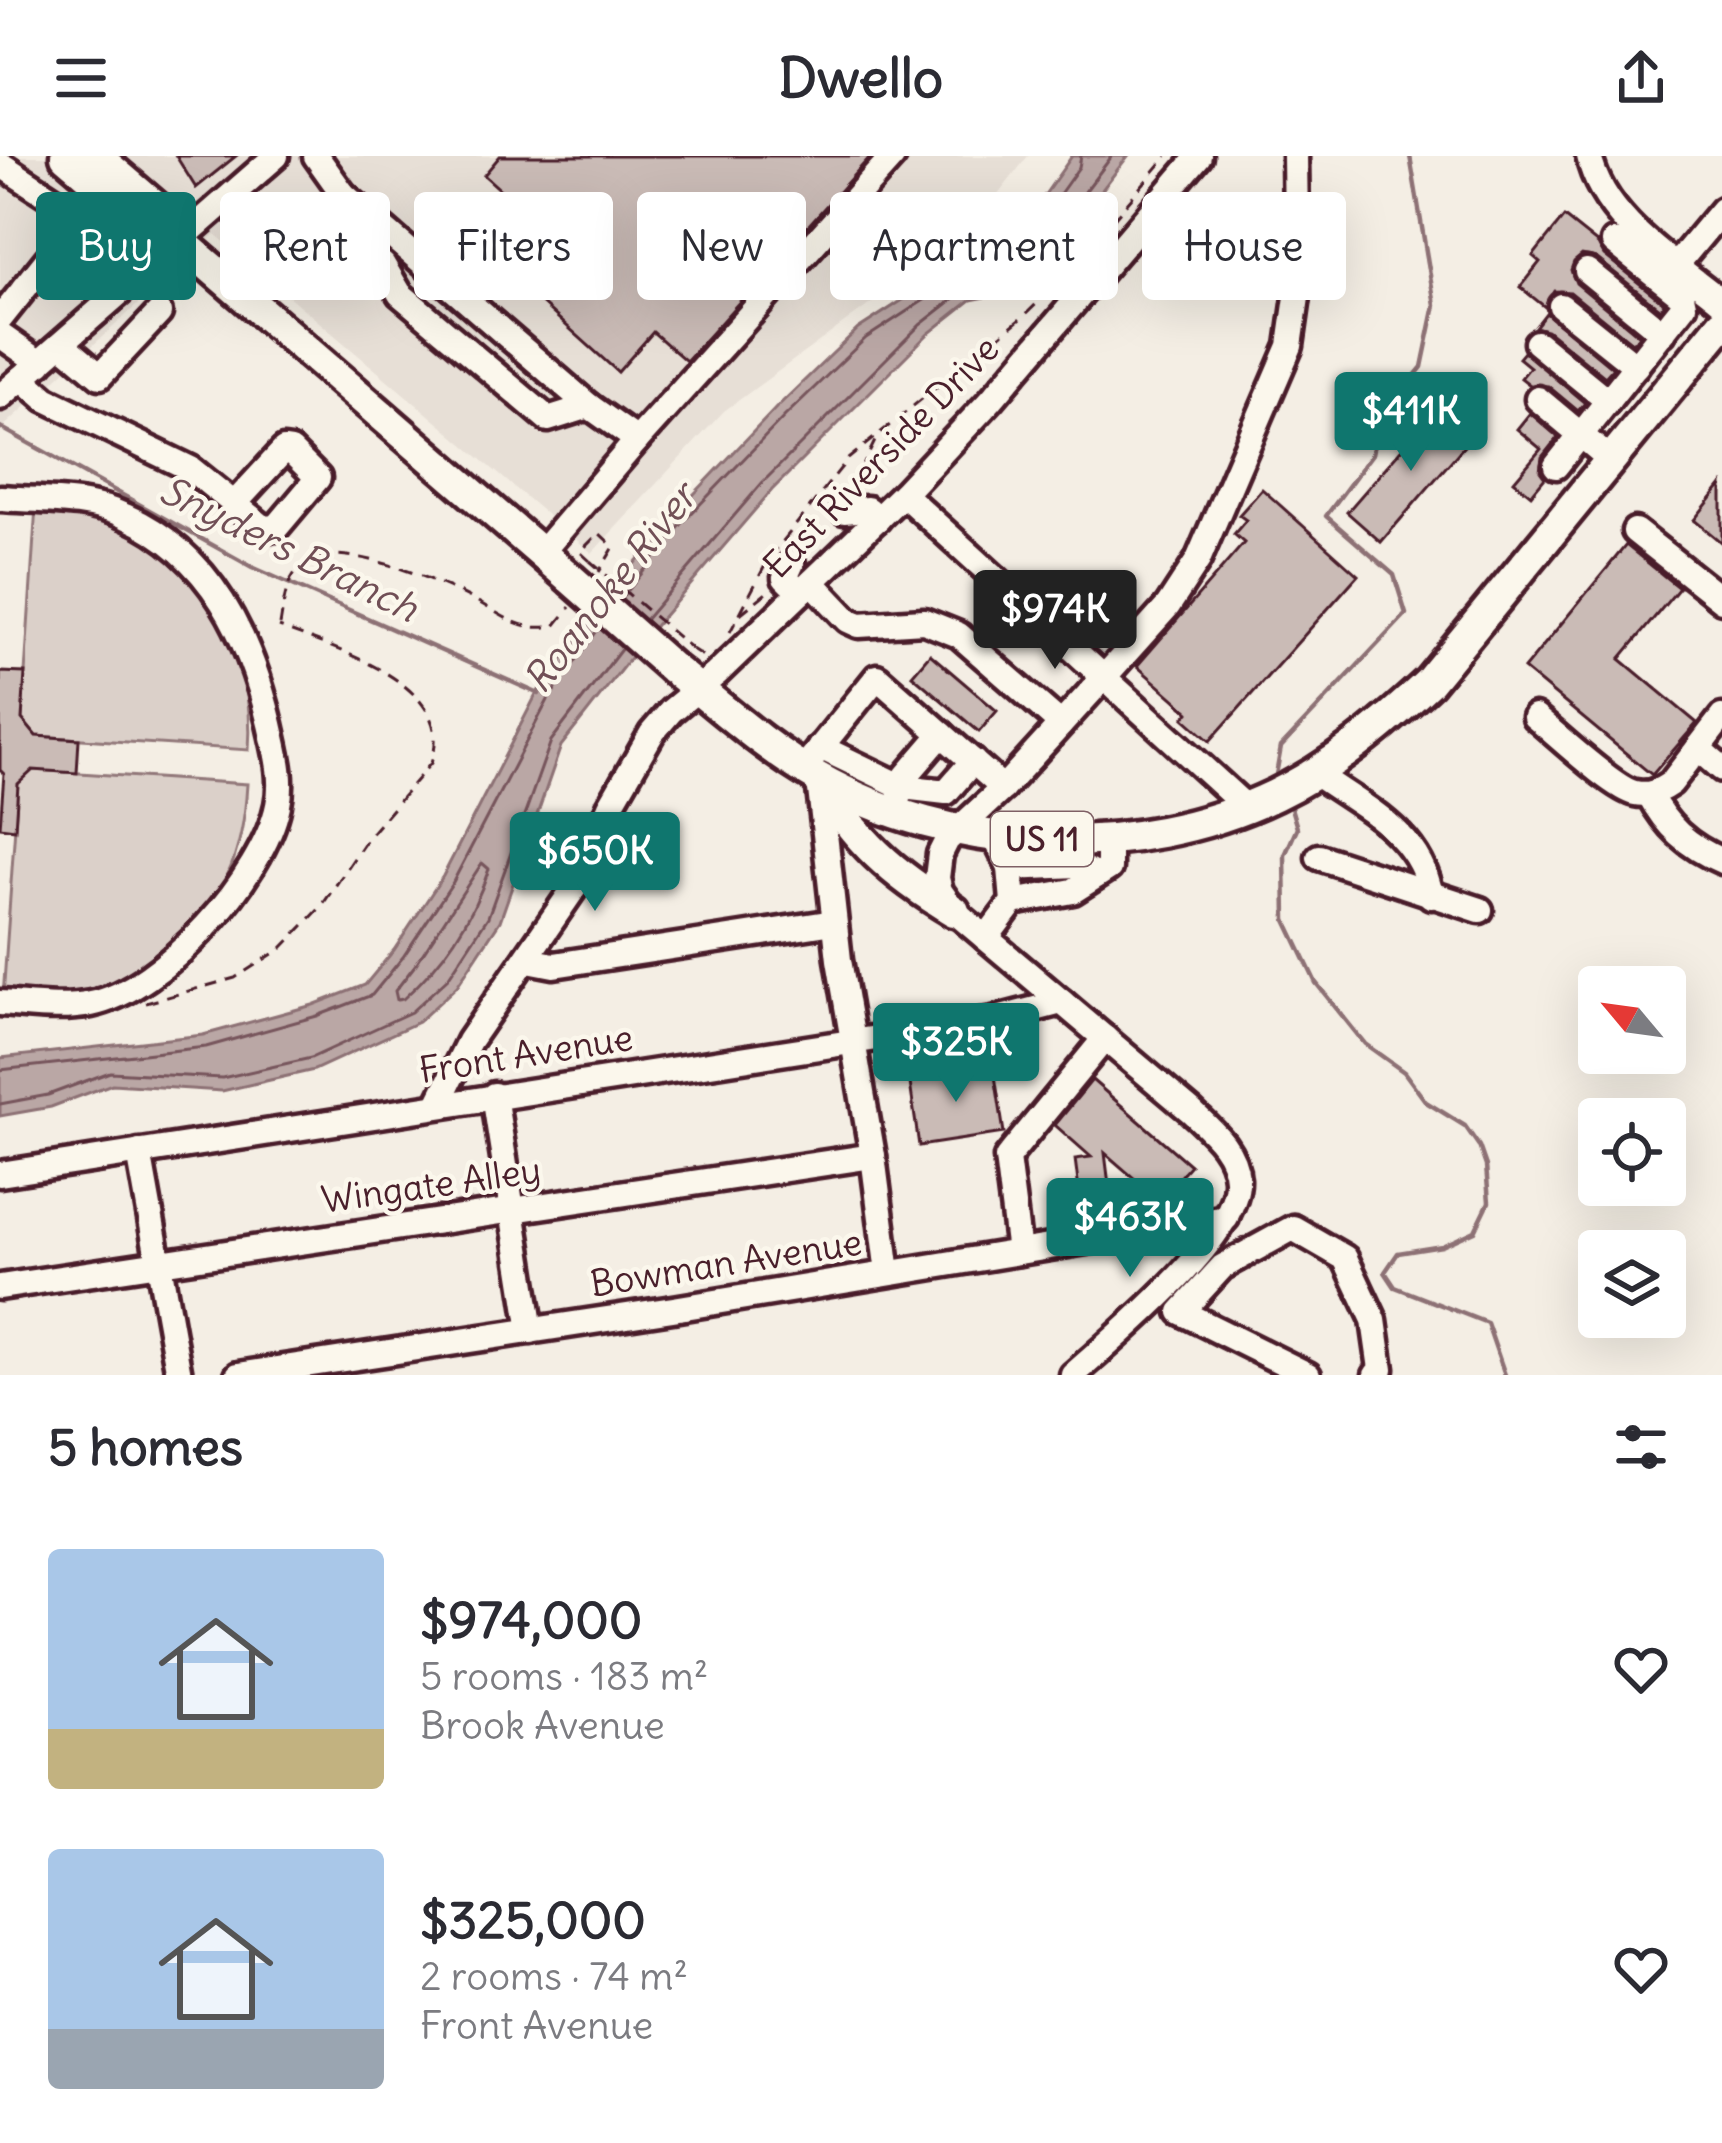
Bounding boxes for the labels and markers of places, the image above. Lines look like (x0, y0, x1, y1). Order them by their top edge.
pin: $411K (1327, 372, 1495, 474)
pin: $974K (971, 570, 1139, 672)
pin: $650K (511, 812, 679, 914)
pin: $325K (872, 1003, 1040, 1105)
pin: $463K (1046, 1178, 1214, 1280)

